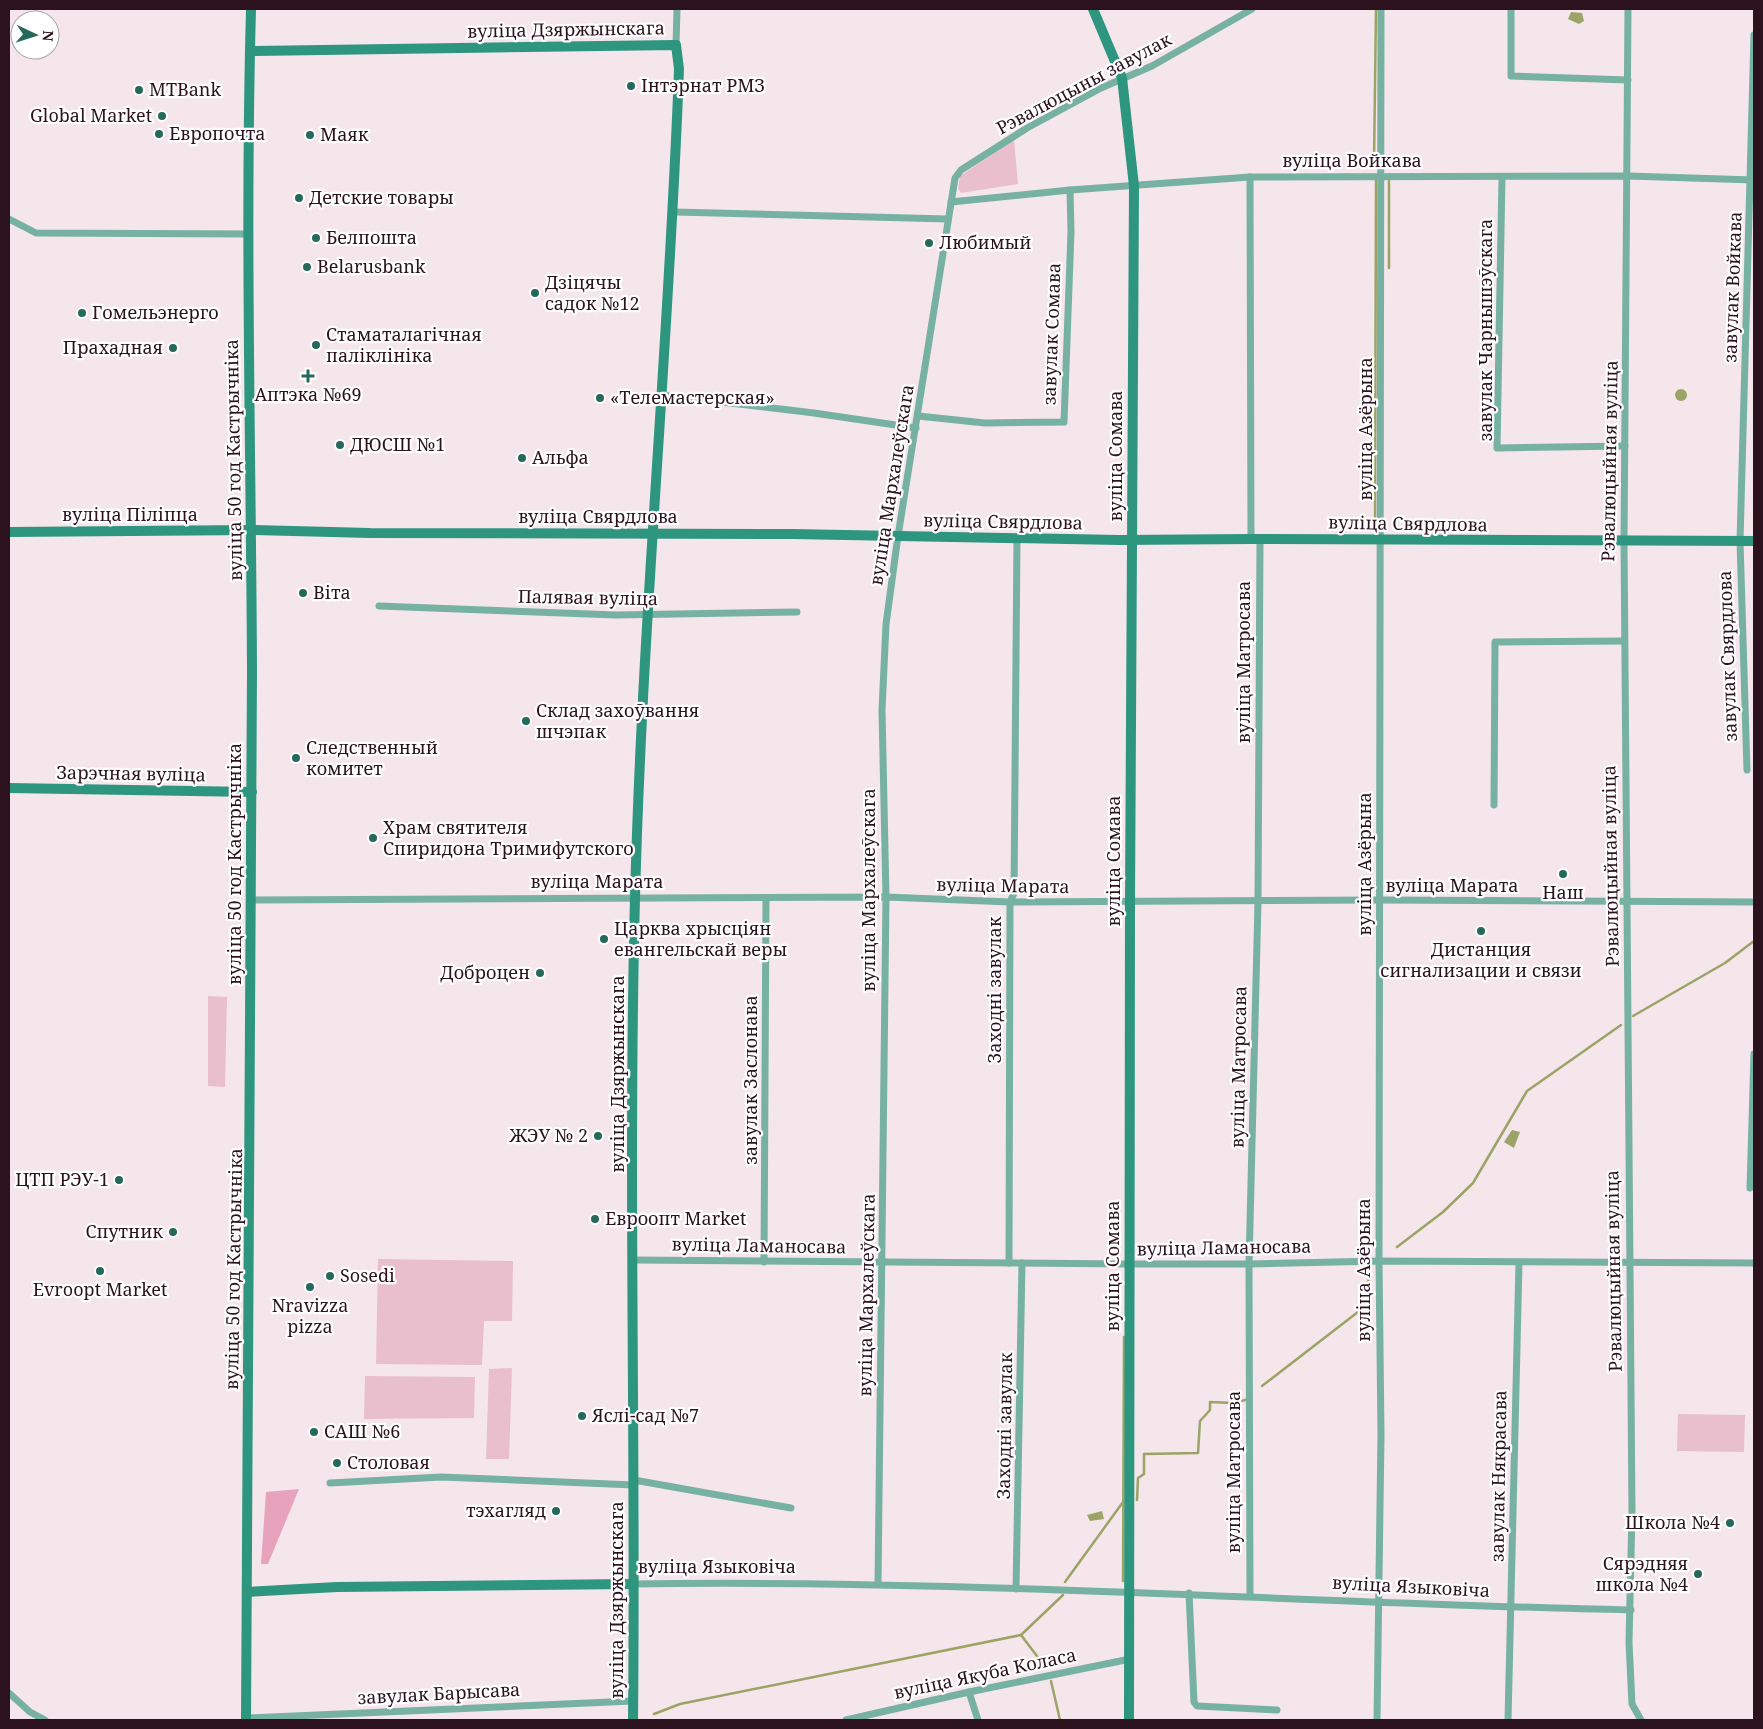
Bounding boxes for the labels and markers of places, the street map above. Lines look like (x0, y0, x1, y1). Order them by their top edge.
place label: Інтэрнат РМЗ (641, 73, 765, 97)
place label: MTBank (149, 77, 221, 101)
marker: Інтэрнат РМЗ (625, 80, 637, 92)
marker: MTBank (133, 84, 145, 96)
place label: Globаl Market (30, 103, 152, 127)
marker: Globаl Market (156, 110, 168, 122)
place label: Европочта (169, 121, 266, 145)
place label: Маяк (320, 122, 369, 146)
marker: Европочта (153, 128, 165, 140)
marker: Маяк (304, 129, 316, 141)
place label: Детские товары (309, 185, 454, 209)
marker: Детские товары (293, 192, 305, 204)
place label: Белпошта (326, 225, 417, 249)
place label: Любимый (939, 230, 1031, 254)
marker: Белпошта (310, 232, 322, 244)
marker: Любимый (923, 237, 935, 249)
place label: Belarusbank (317, 254, 426, 278)
marker: Belarusbank (301, 261, 313, 273)
place label: Дзіцячы садок №12 (545, 270, 640, 315)
marker: Дзіцячы садок №12 (529, 287, 541, 299)
place label: Гомельэнерго (92, 300, 219, 324)
marker: Гомельэнерго (76, 307, 88, 319)
place label: Стаматалагічная паліклініка (326, 322, 482, 367)
place label: Прахадная (63, 335, 163, 359)
marker: Стаматалагічная паліклініка (310, 339, 322, 351)
marker: Прахадная (167, 342, 179, 354)
marker: Аптэка №69 (302, 370, 314, 382)
place label: Аптэка №69 (254, 382, 362, 406)
place label: «Телемастерская» (610, 385, 775, 409)
marker: «Телемастерская» (594, 392, 606, 404)
place label: ДЮСШ №1 (350, 432, 445, 456)
marker: ДЮСШ №1 (334, 439, 346, 451)
place label: Альфа (532, 445, 589, 469)
marker: Альфа (516, 452, 528, 464)
place label: Віта (313, 580, 351, 604)
marker: Віта (297, 587, 309, 599)
place label: Склад захоўвання шчэпак (536, 698, 699, 743)
marker: Склад захоўвання шчэпак (520, 715, 532, 727)
place label: Следственный комитет (306, 735, 438, 780)
marker: Следственный комитет (290, 752, 302, 764)
place label: Храм святителя Спиридона Тримифутского (383, 815, 634, 860)
marker: Храм святителя Спиридона Тримифутского (367, 832, 379, 844)
marker: Наш (1557, 868, 1569, 880)
place label: Наш (1542, 880, 1584, 904)
place label: Царква хрысціян евангельскай веры (614, 916, 787, 961)
marker: Дистанция сигнализации и связи (1475, 925, 1487, 937)
marker: Царква хрысціян евангельскай веры (598, 933, 610, 945)
place label: Дистанция сигнализации и связи (1380, 937, 1582, 982)
place label: Доброцен (440, 960, 530, 984)
marker: Доброцен (534, 967, 546, 979)
place label: ЖЭУ № 2 (508, 1123, 588, 1147)
marker: ЖЭУ № 2 (592, 1130, 604, 1142)
place label: ЦТП РЭУ-1 (15, 1167, 109, 1191)
marker: ЦТП РЭУ-1 (113, 1174, 125, 1186)
place label: Евроопт Market (605, 1206, 746, 1230)
marker: Евроопт Market (589, 1213, 601, 1225)
place label: Спутник (85, 1219, 163, 1243)
marker: Спутник (167, 1226, 179, 1238)
place label: Sosedi (340, 1263, 395, 1287)
marker: Evroopt Market (94, 1265, 106, 1277)
marker: Sosedi (324, 1270, 336, 1282)
place label: Evroopt Market (33, 1277, 167, 1301)
marker: Nravizza pizza (304, 1281, 316, 1293)
place label: Nravizza pizza (272, 1293, 348, 1338)
place label: Яслі-сад №7 (591, 1403, 699, 1427)
marker: Яслі-сад №7 (576, 1410, 588, 1422)
place label: САШ №6 (324, 1419, 400, 1443)
marker: САШ №6 (308, 1426, 320, 1438)
place label: Столовая (347, 1450, 430, 1474)
marker: Столовая (331, 1457, 343, 1469)
place label: тэхагляд (466, 1498, 546, 1522)
marker: тэхагляд (550, 1505, 562, 1517)
place label: Школа №4 (1625, 1510, 1720, 1534)
marker: Школа №4 (1724, 1517, 1736, 1529)
place label: Сярэдняя школа №4 (1595, 1551, 1688, 1596)
marker: Сярэдняя школа №4 (1692, 1568, 1704, 1580)

